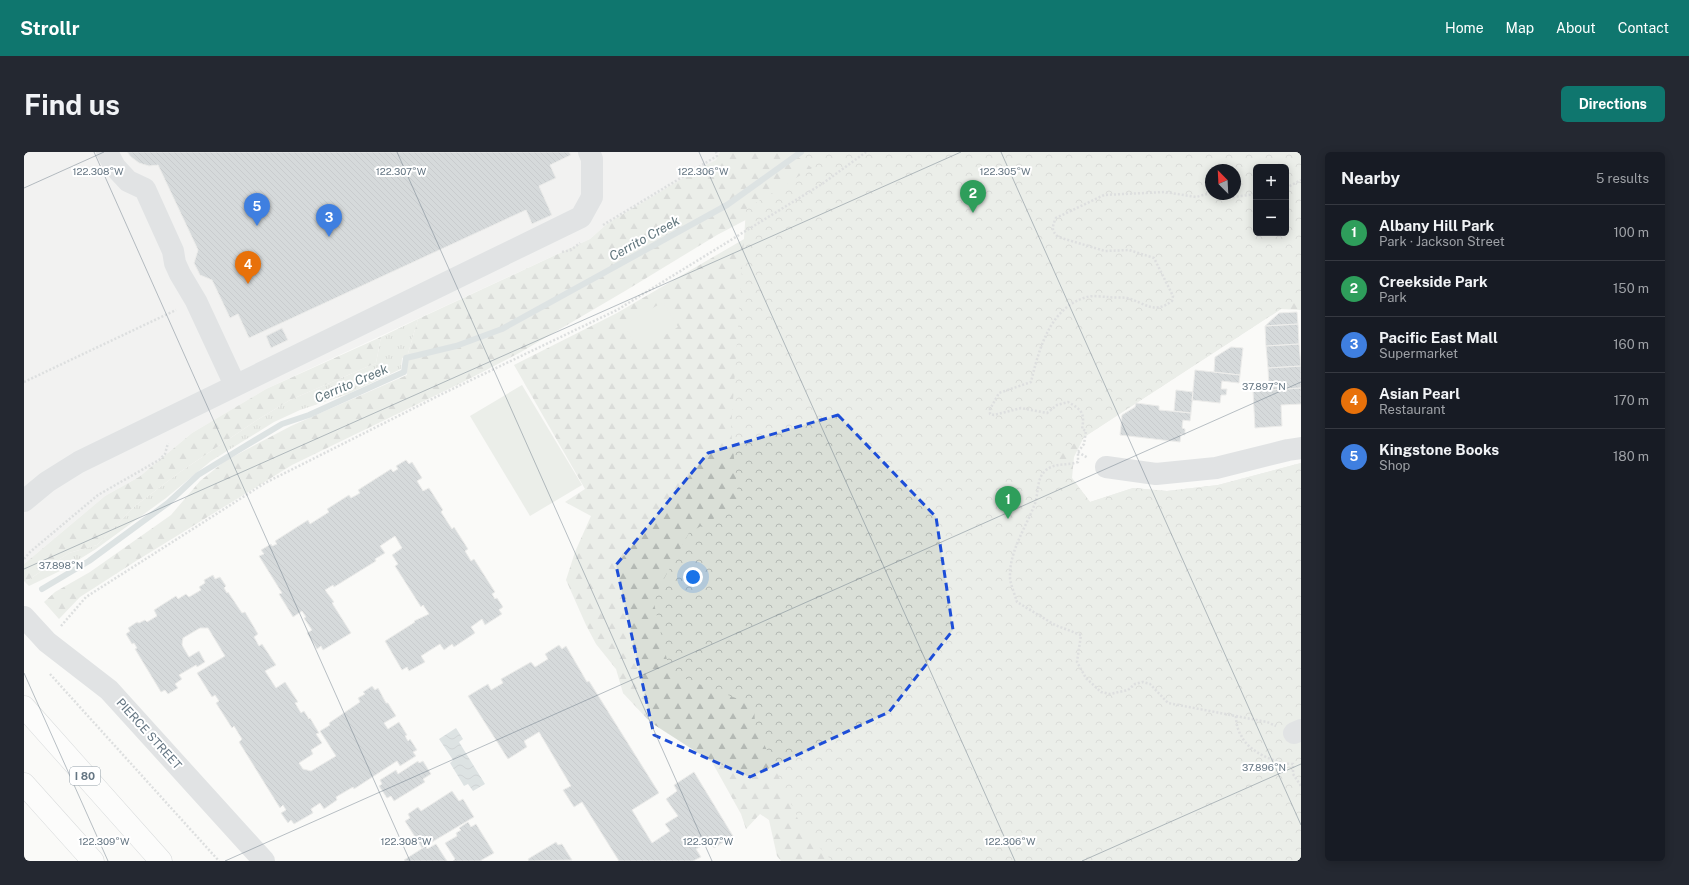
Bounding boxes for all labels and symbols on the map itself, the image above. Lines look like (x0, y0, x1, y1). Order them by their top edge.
north arrow (1205, 164, 1241, 200)
text: 122.308°W (72, 165, 124, 177)
text: 122.307°W (376, 165, 427, 177)
text: 122.306°W (678, 165, 729, 177)
text: 122.305°W (979, 165, 1031, 177)
pin: 2 (960, 180, 986, 213)
pin: 5 (244, 193, 270, 226)
pin: 3 (316, 204, 342, 237)
water label: Cerrito Creek (606, 213, 682, 264)
pin: 4 (235, 251, 261, 284)
water label: Cerrito Creek (312, 361, 390, 406)
text: 37.897°N (1242, 380, 1286, 392)
pin: 1 (995, 486, 1021, 519)
text: 37.898°N (39, 559, 83, 571)
your location (683, 567, 703, 587)
street label: PIERCE STREET (113, 696, 185, 772)
text: 37.896°N (1242, 761, 1286, 773)
road number: I 80 (70, 767, 100, 785)
text: 122.309°W (79, 835, 130, 847)
text: 122.308°W (380, 835, 432, 847)
text: 122.307°W (683, 835, 734, 847)
text: 122.306°W (985, 835, 1036, 847)

